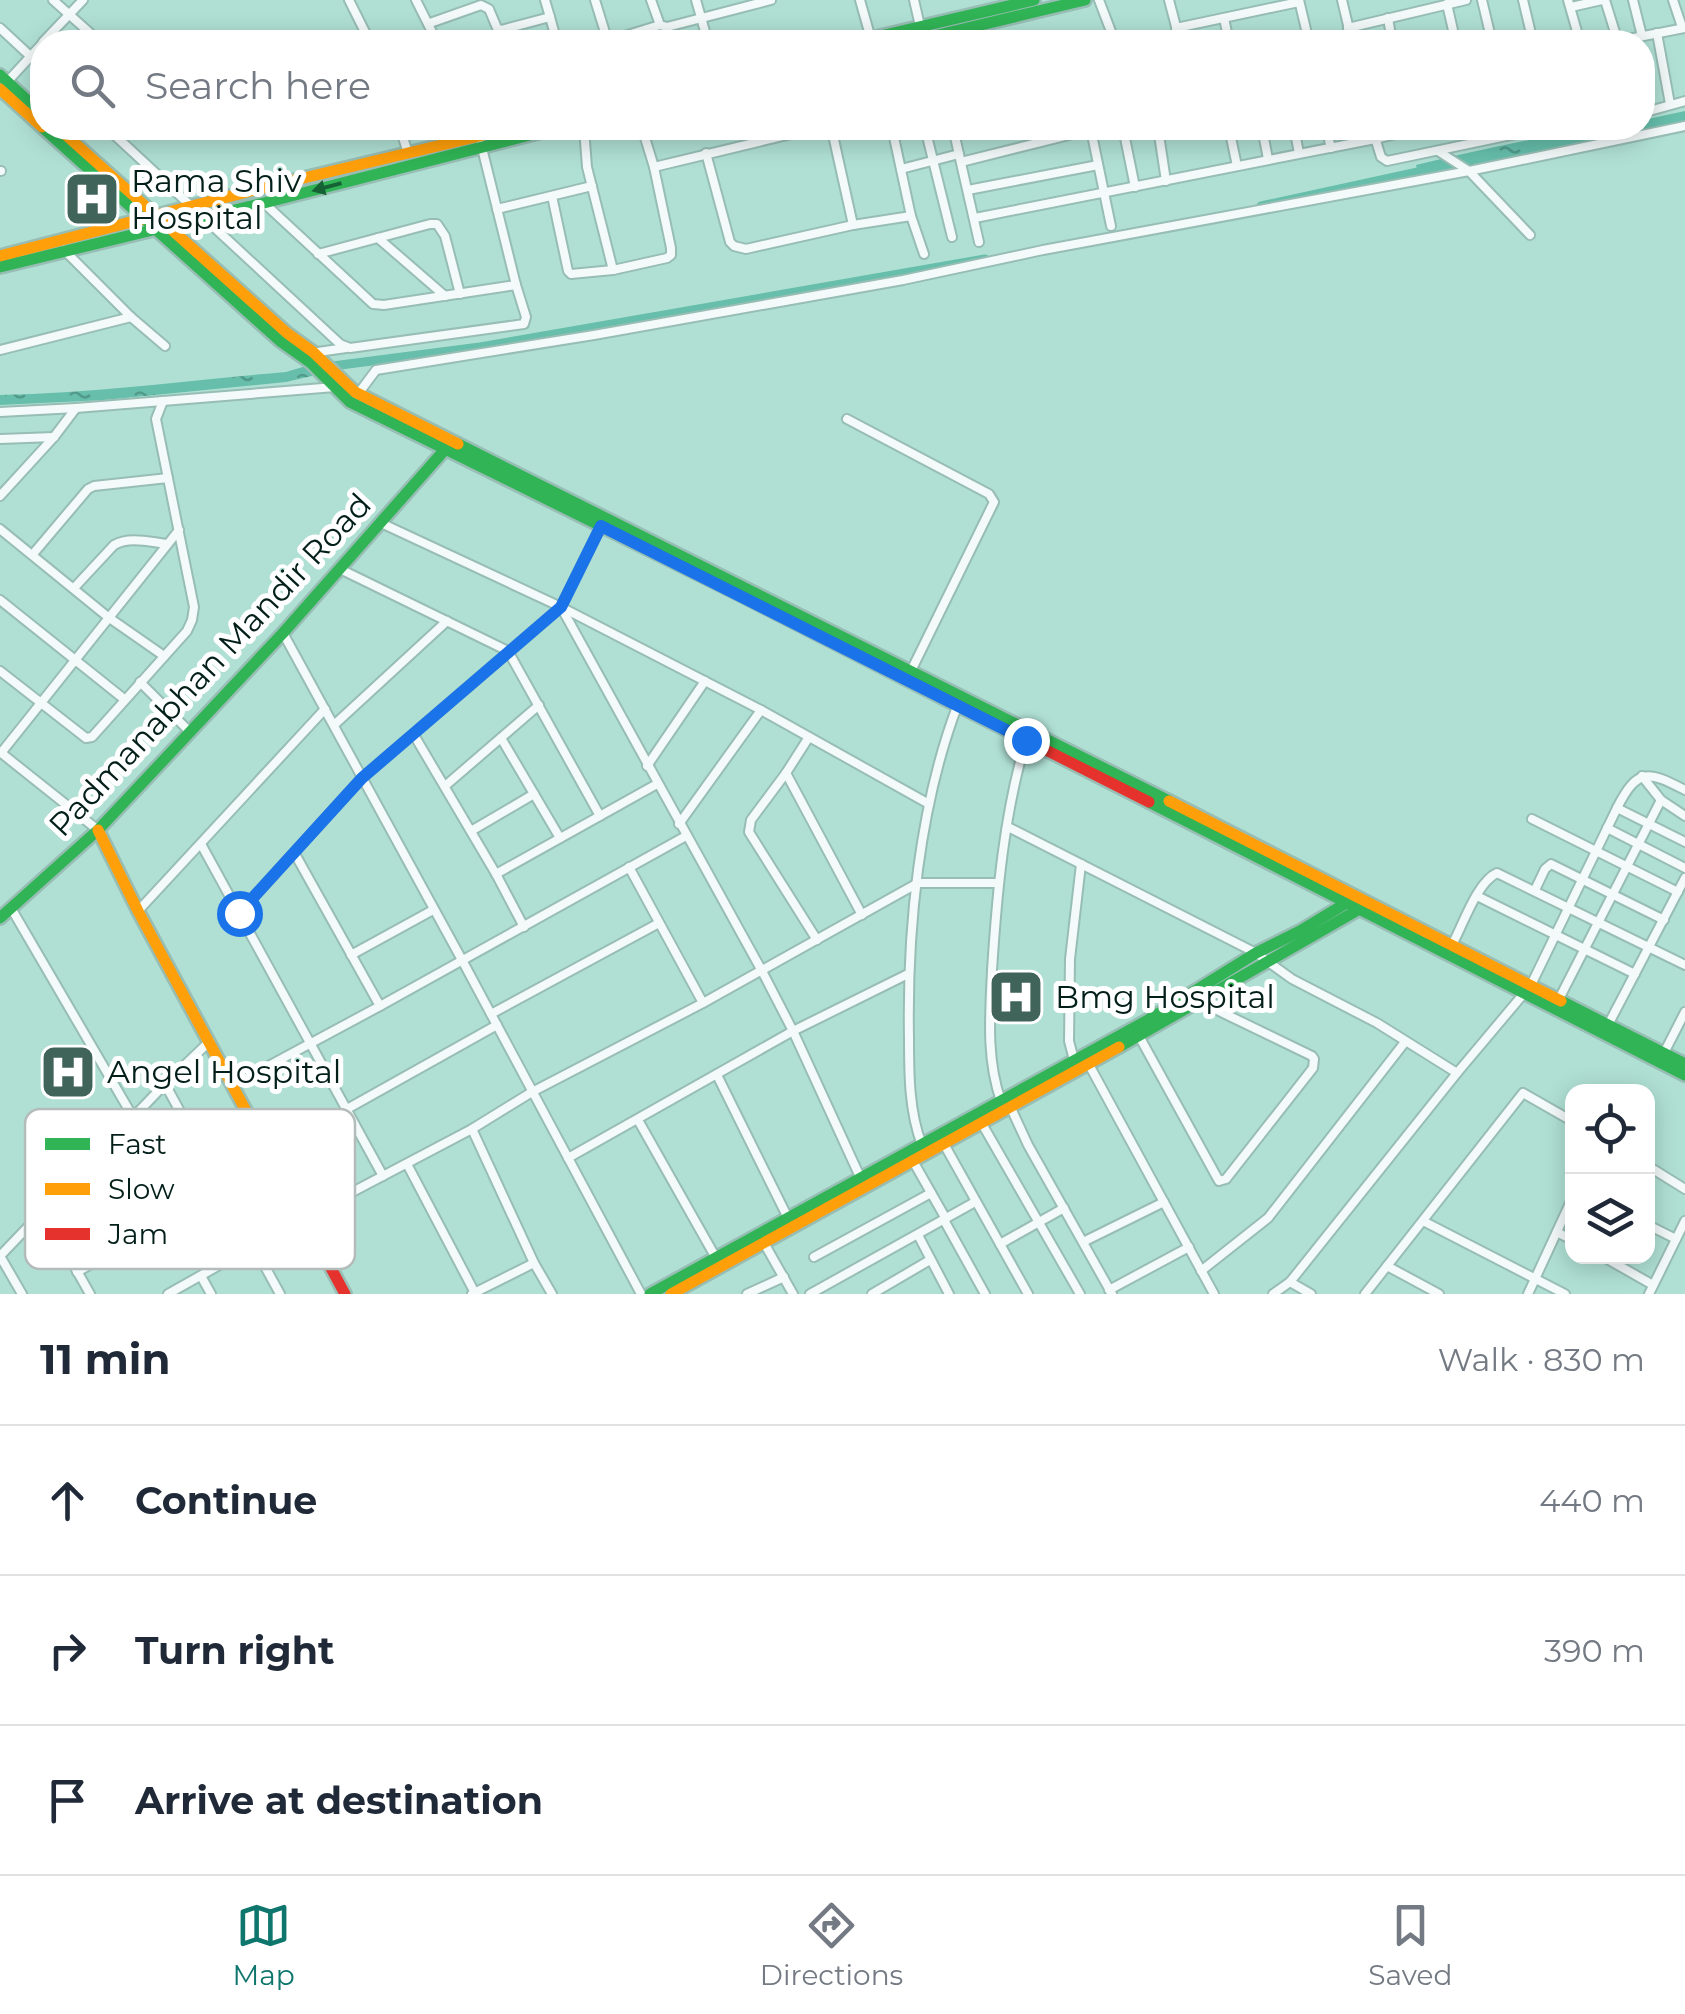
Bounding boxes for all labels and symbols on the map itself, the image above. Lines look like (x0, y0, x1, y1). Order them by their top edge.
place label: Rama Shiv Hospital (131, 161, 302, 237)
hospital icon: Rama Shiv Hospital (62, 169, 122, 229)
one-way arrow (311, 179, 342, 195)
street label: Padmanabhan Mandir Road (40, 485, 379, 844)
route end (1004, 718, 1050, 764)
route start (217, 891, 263, 937)
hospital icon: Bmg Hospital (986, 967, 1046, 1027)
place label: Bmg Hospital (1055, 977, 1275, 1016)
hospital icon: Angel Hospital (38, 1042, 98, 1102)
place label: Angel Hospital (107, 1052, 341, 1091)
legend (25, 1109, 355, 1269)
text: Fast (108, 1127, 167, 1161)
text: Slow (108, 1172, 175, 1206)
text: Jam (107, 1217, 168, 1251)

